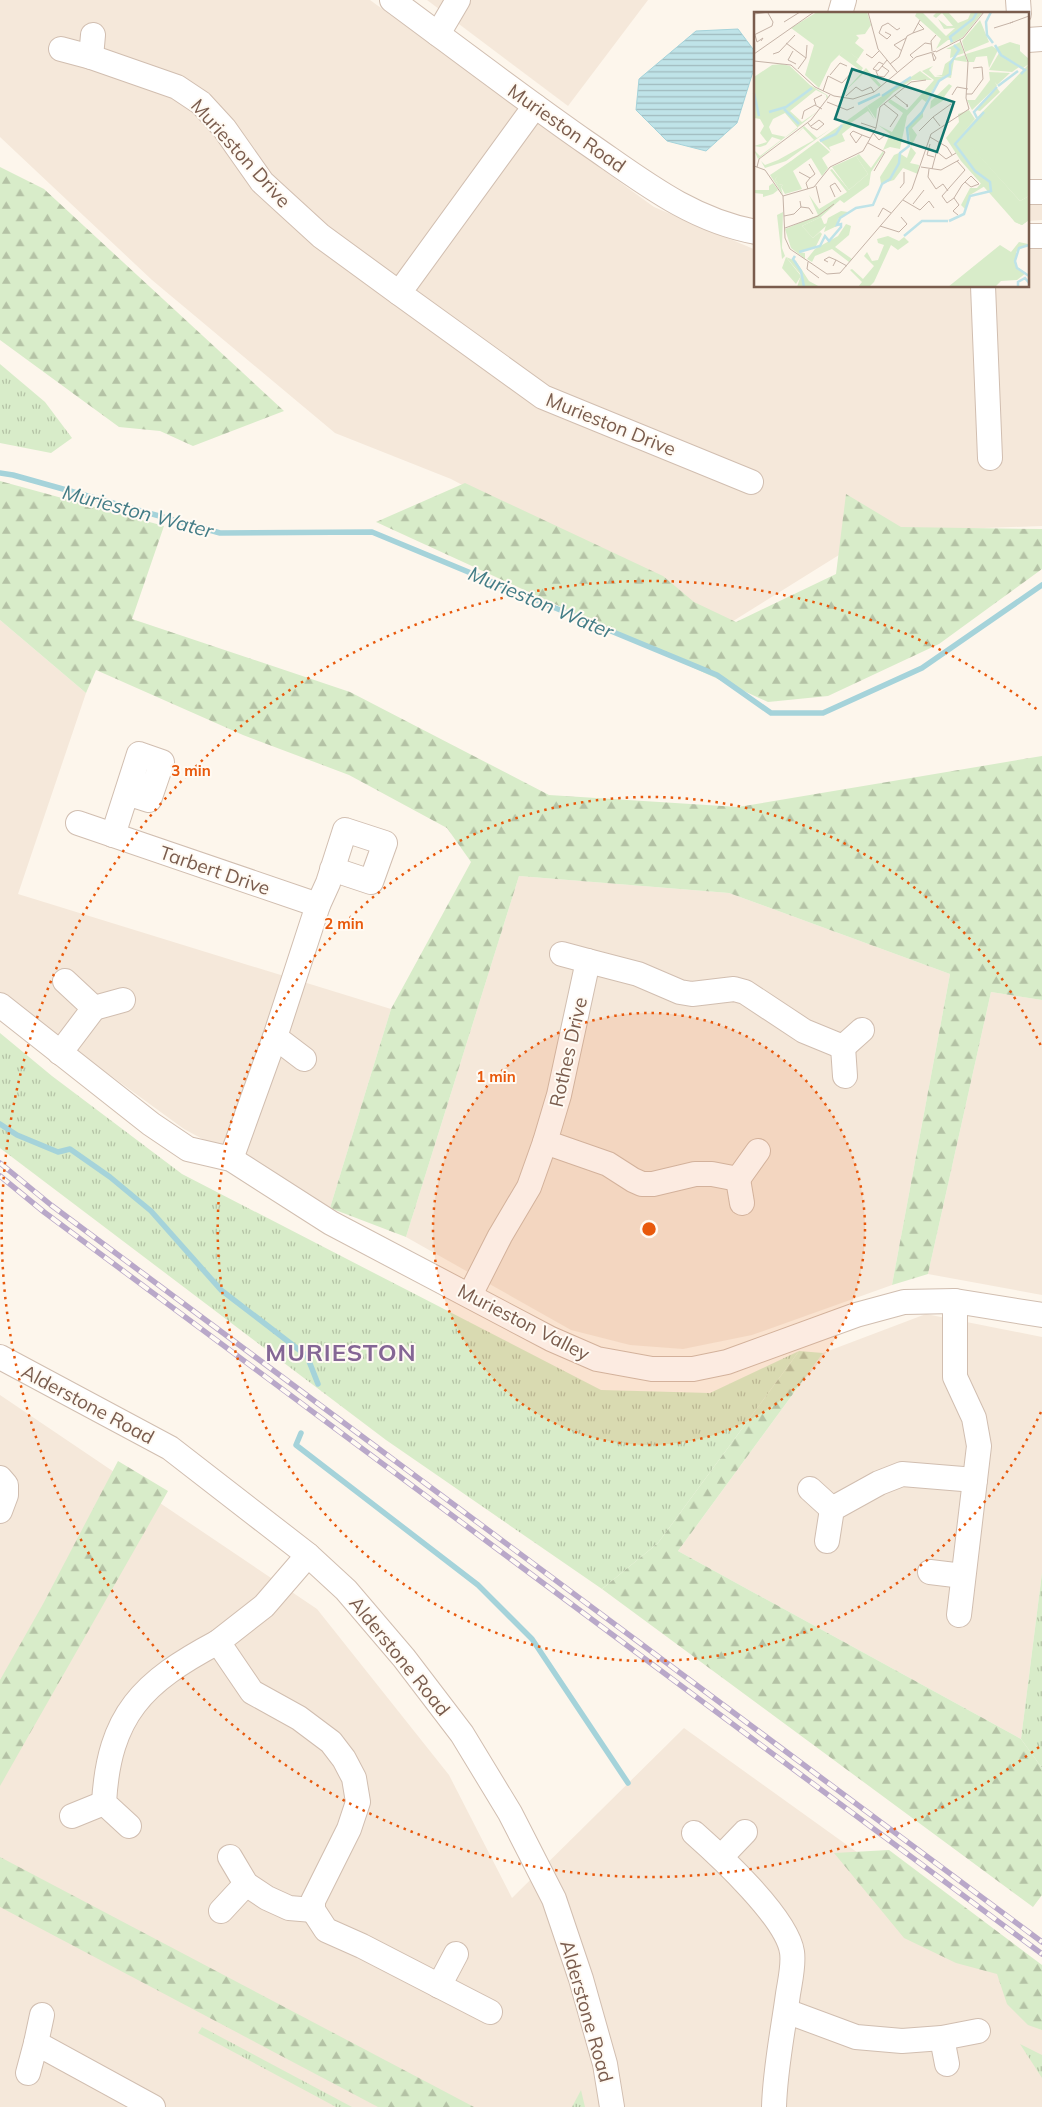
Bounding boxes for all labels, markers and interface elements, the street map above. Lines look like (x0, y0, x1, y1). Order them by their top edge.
inset map (754, 12, 1030, 288)
street label: Murieston Road (503, 78, 631, 178)
street label: Murieston Drive (186, 94, 296, 212)
street label: Murieston Drive (543, 387, 679, 461)
water label: Murieston Water (60, 479, 217, 543)
water label: Murieston Water (465, 560, 618, 644)
text: 3 min (171, 761, 211, 780)
street label: Tarbert Drive (157, 840, 273, 900)
text: 2 min (324, 914, 364, 933)
street label: Rothes Drive (544, 995, 592, 1109)
text: 1 min (476, 1067, 516, 1086)
centre of rings (640, 1220, 658, 1238)
street label: Murieston Valley (454, 1278, 594, 1366)
district label: MURIESTON (265, 1337, 417, 1367)
street label: Alderstone Road (18, 1359, 158, 1449)
street label: Alderstone Road (344, 1591, 456, 1721)
street label: Alderstone Road (555, 1937, 619, 2085)

